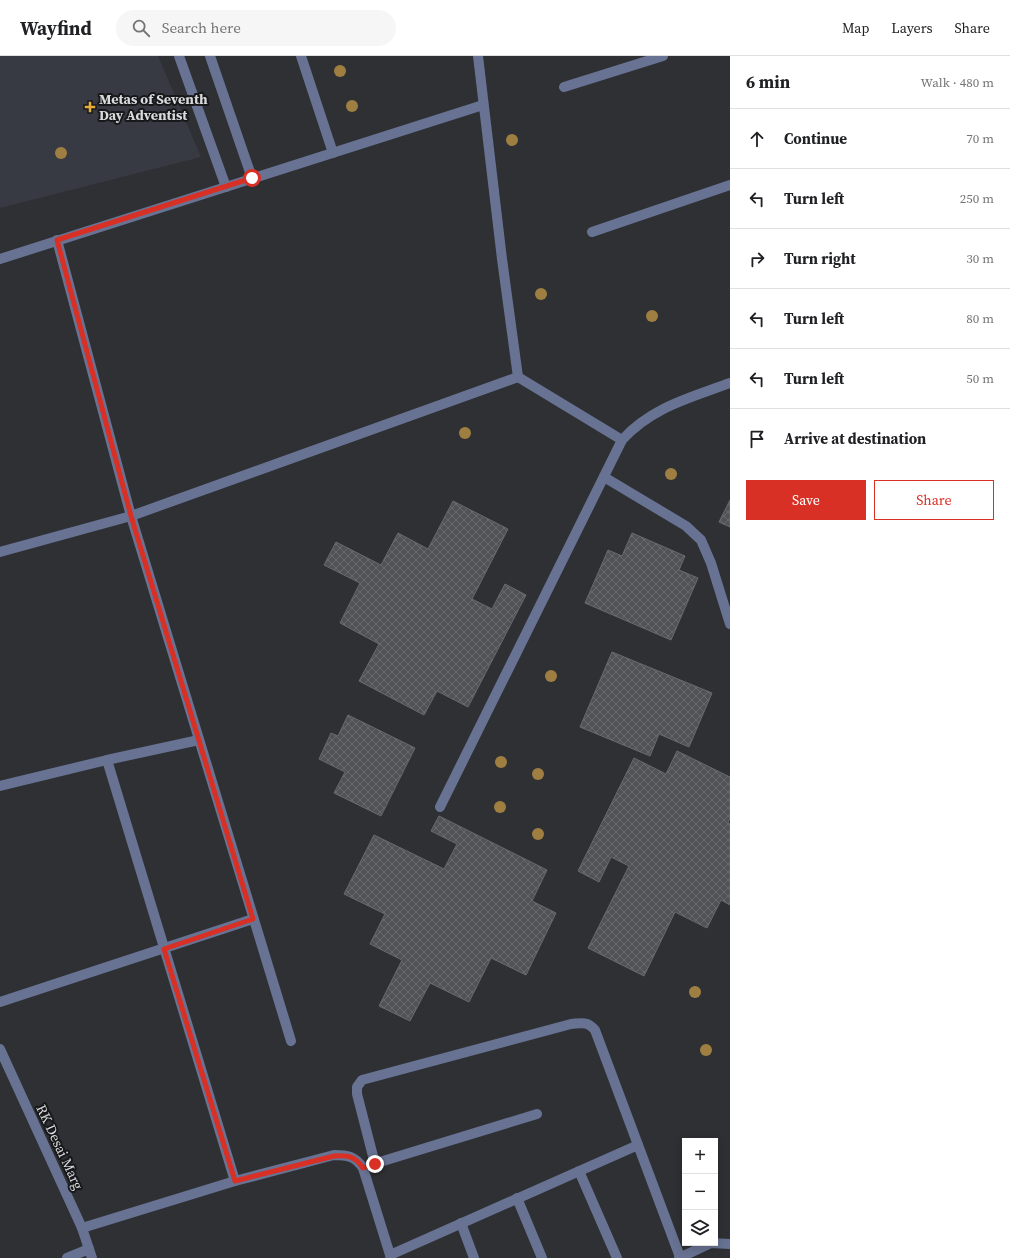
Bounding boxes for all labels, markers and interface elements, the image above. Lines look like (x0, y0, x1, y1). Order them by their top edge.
search box (116, 10, 396, 46)
text: Wayfind (20, 15, 92, 41)
icon: search (130, 17, 152, 39)
text: Search here (162, 17, 241, 38)
text: Map (842, 18, 869, 38)
text: Layers (891, 18, 933, 38)
text: Share (955, 18, 990, 38)
text: 6 min (746, 70, 790, 94)
text: Walk · 480 m (921, 74, 994, 91)
place label: Metas of Seventh Day Adventist (99, 89, 208, 125)
marker: Metas of Seventh Day Adventist (84, 101, 96, 113)
icon: ahead (746, 128, 768, 150)
text: Continue (784, 128, 847, 149)
text: 70 m (966, 130, 994, 147)
route start (243, 169, 261, 187)
icon: left (746, 188, 768, 210)
text: Turn left (784, 188, 844, 209)
text: 250 m (960, 190, 994, 207)
icon: right (746, 248, 768, 270)
text: Turn right (784, 248, 856, 269)
text: 30 m (966, 250, 994, 267)
icon: left (746, 308, 768, 330)
text: Turn left (784, 308, 844, 329)
text: 80 m (966, 310, 994, 327)
icon: left (746, 368, 768, 390)
text: Turn left (784, 368, 844, 389)
text: 50 m (966, 370, 994, 387)
icon: arrive (746, 428, 768, 450)
text: Arrive at destination (784, 428, 926, 449)
button: Save (746, 480, 866, 520)
button: Share (874, 480, 994, 520)
street label: RK Desai Marg (32, 1101, 88, 1193)
map controls (682, 1138, 718, 1246)
button: + (682, 1138, 718, 1174)
route end (366, 1155, 384, 1173)
button: − (682, 1174, 718, 1210)
button: layers (682, 1210, 718, 1246)

